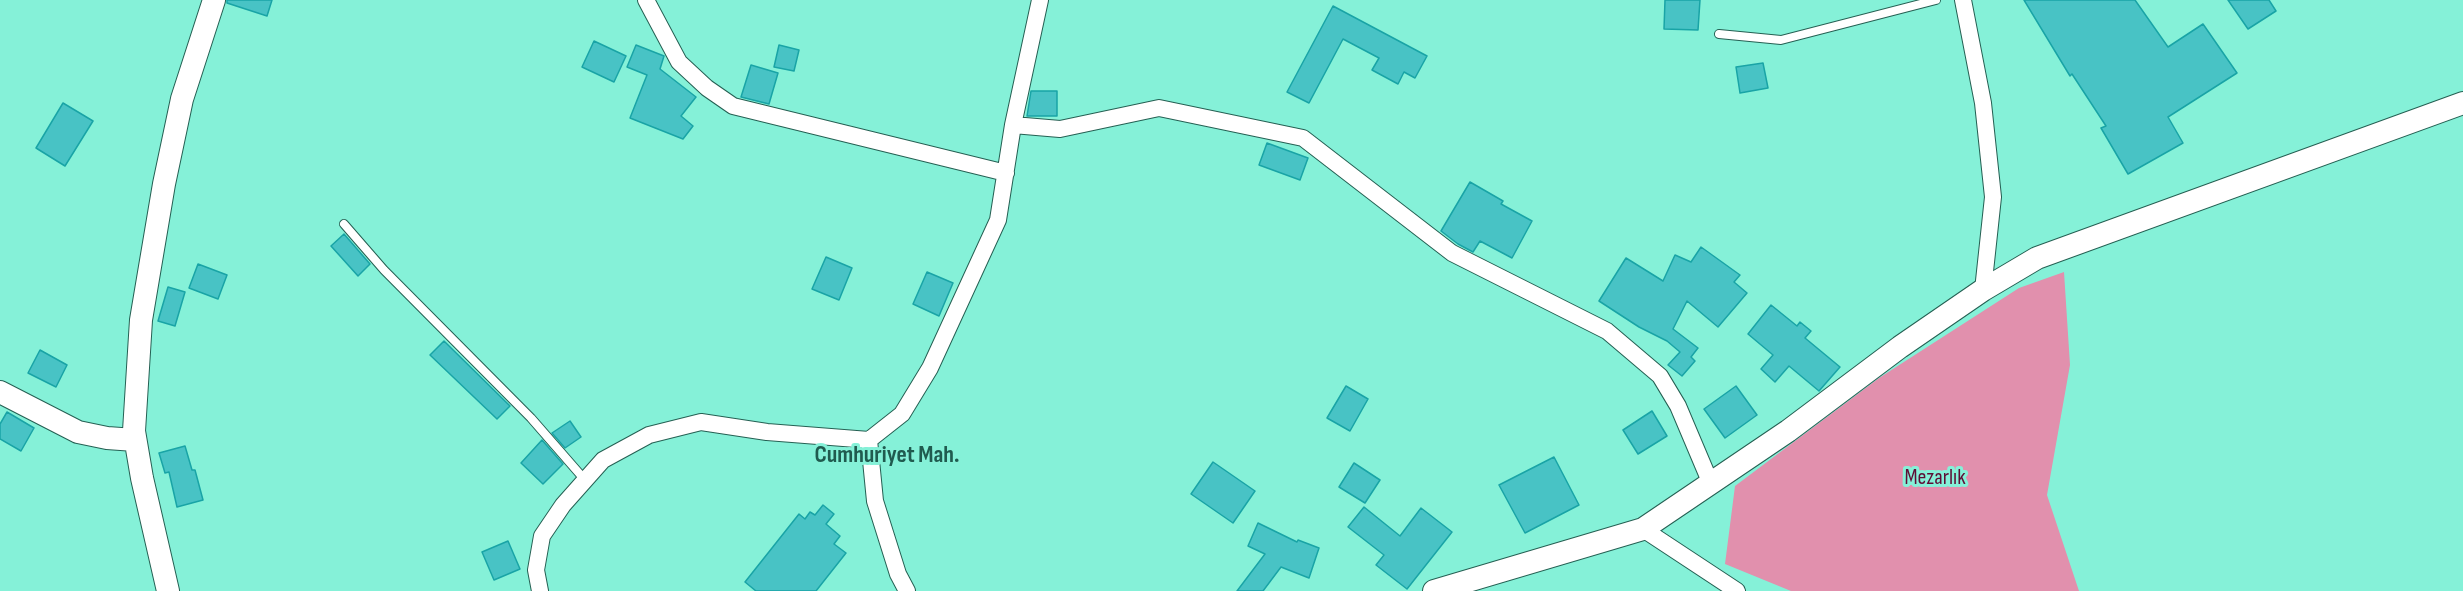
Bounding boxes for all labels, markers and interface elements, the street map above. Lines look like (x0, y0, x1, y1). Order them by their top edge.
district label: Cumhuriyet Mah. (815, 442, 959, 470)
park label: Mezarlık (1904, 465, 1966, 491)

